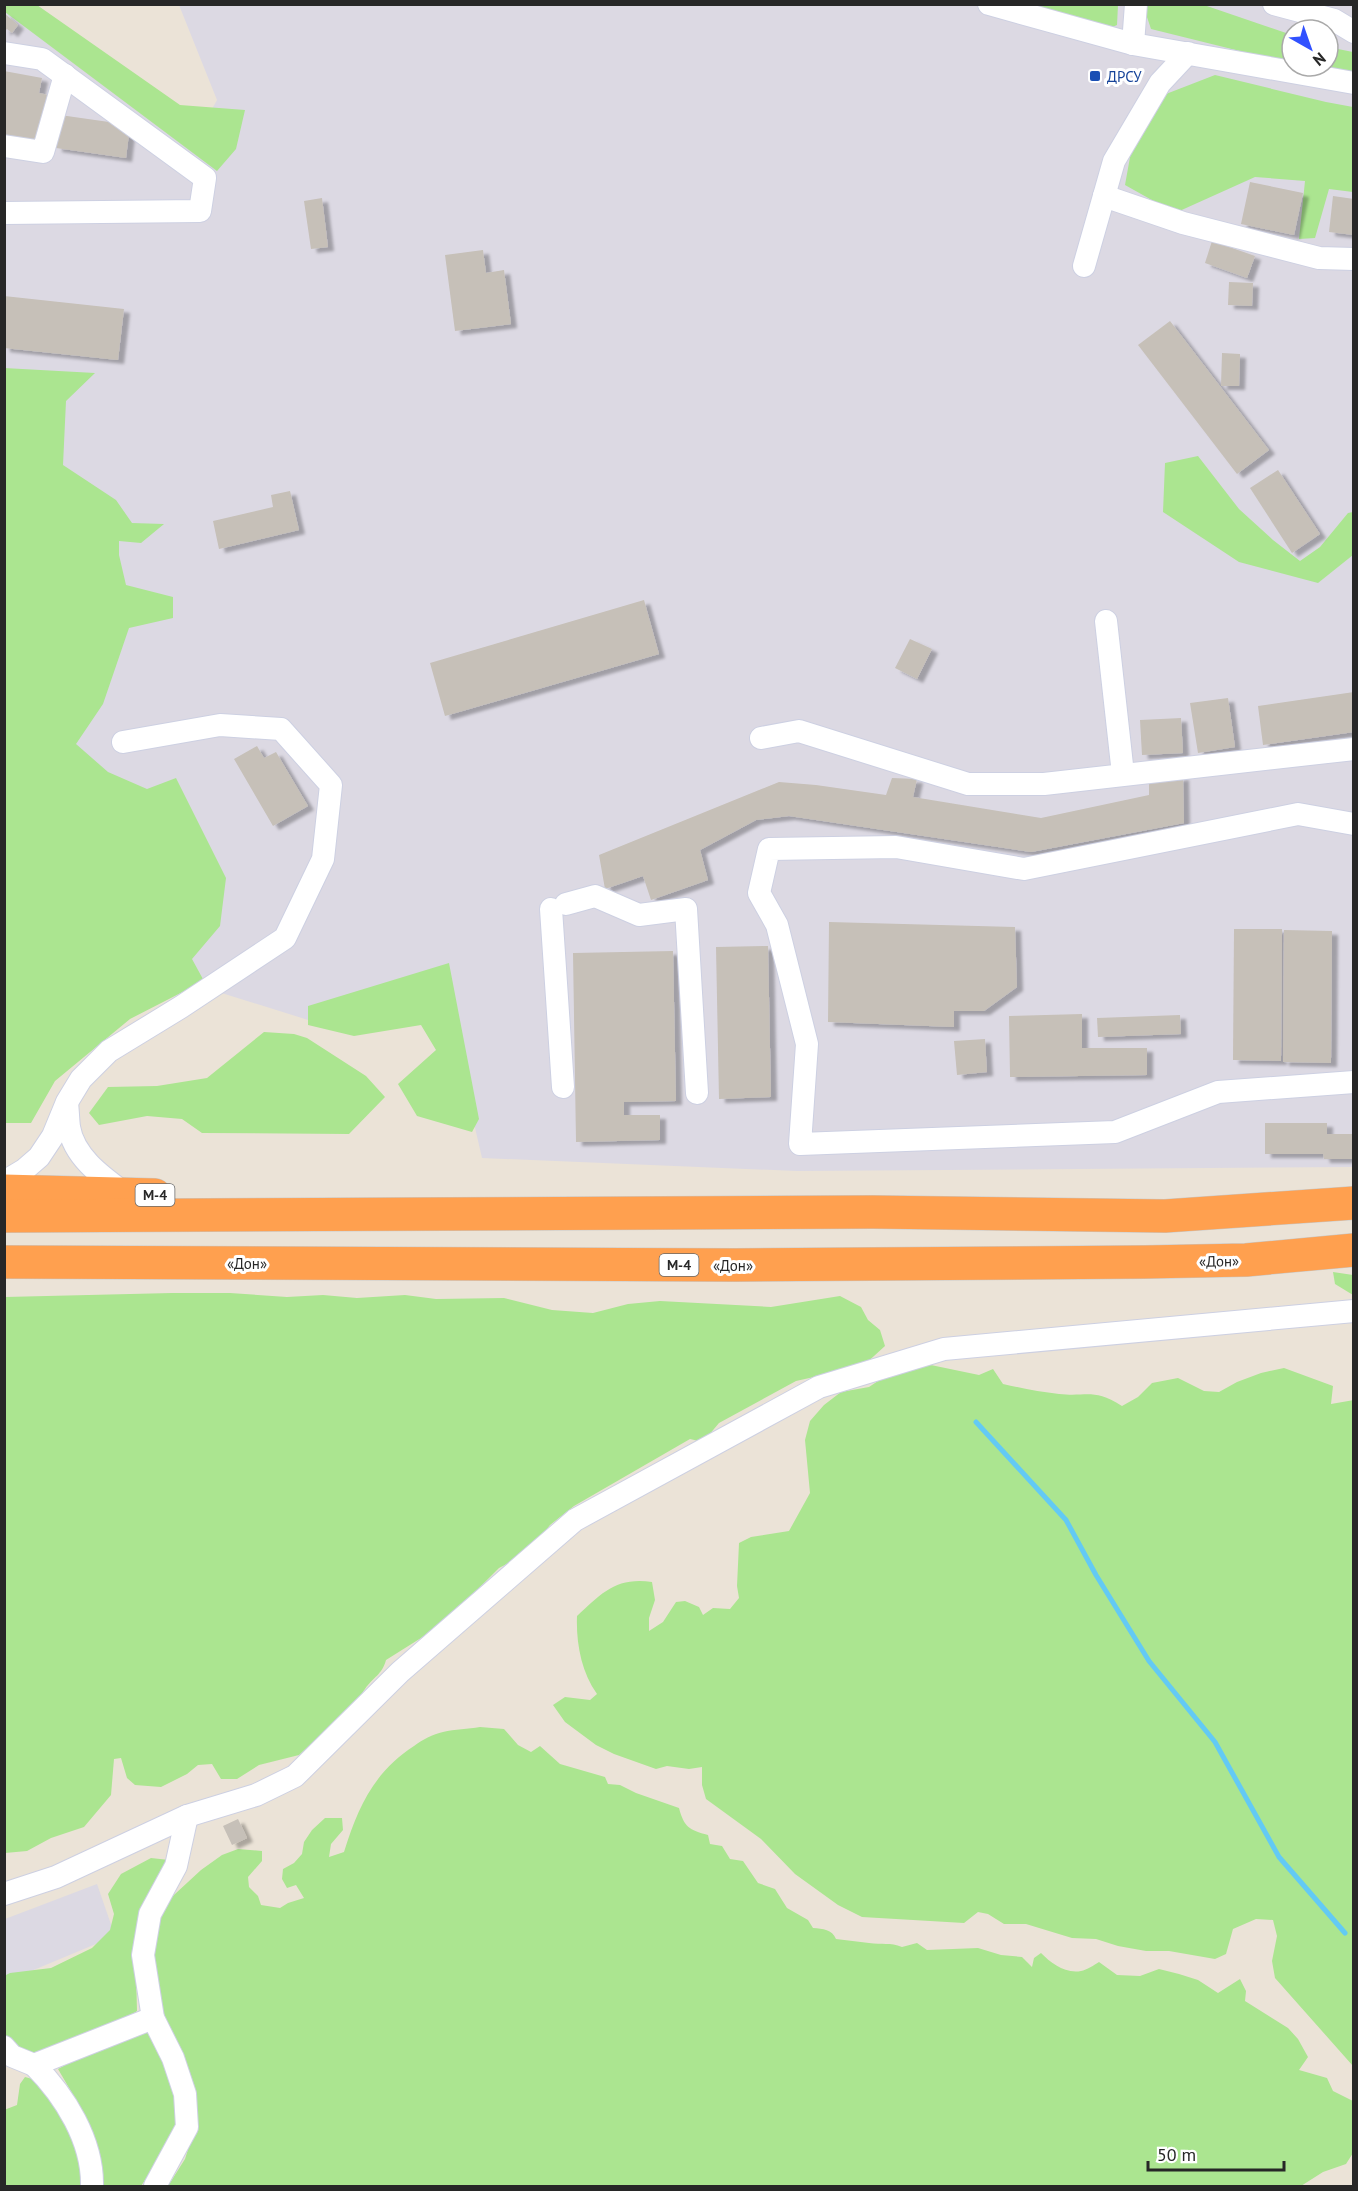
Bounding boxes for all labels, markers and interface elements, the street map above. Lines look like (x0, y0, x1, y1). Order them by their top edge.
north arrow (1280, 18, 1340, 78)
text: N (1309, 48, 1330, 71)
place label: ДРСУ (1107, 67, 1142, 86)
marker: ДРСУ (1088, 69, 1102, 83)
road number: М-4 (136, 1184, 174, 1206)
street label: «Дон» (1199, 1251, 1239, 1271)
street label: «Дон» (227, 1254, 267, 1273)
road number: М-4 (660, 1254, 698, 1276)
street label: «Дон» (713, 1256, 753, 1275)
scale bar (1148, 2134, 1284, 2172)
text: 50 m (1157, 2143, 1196, 2166)

